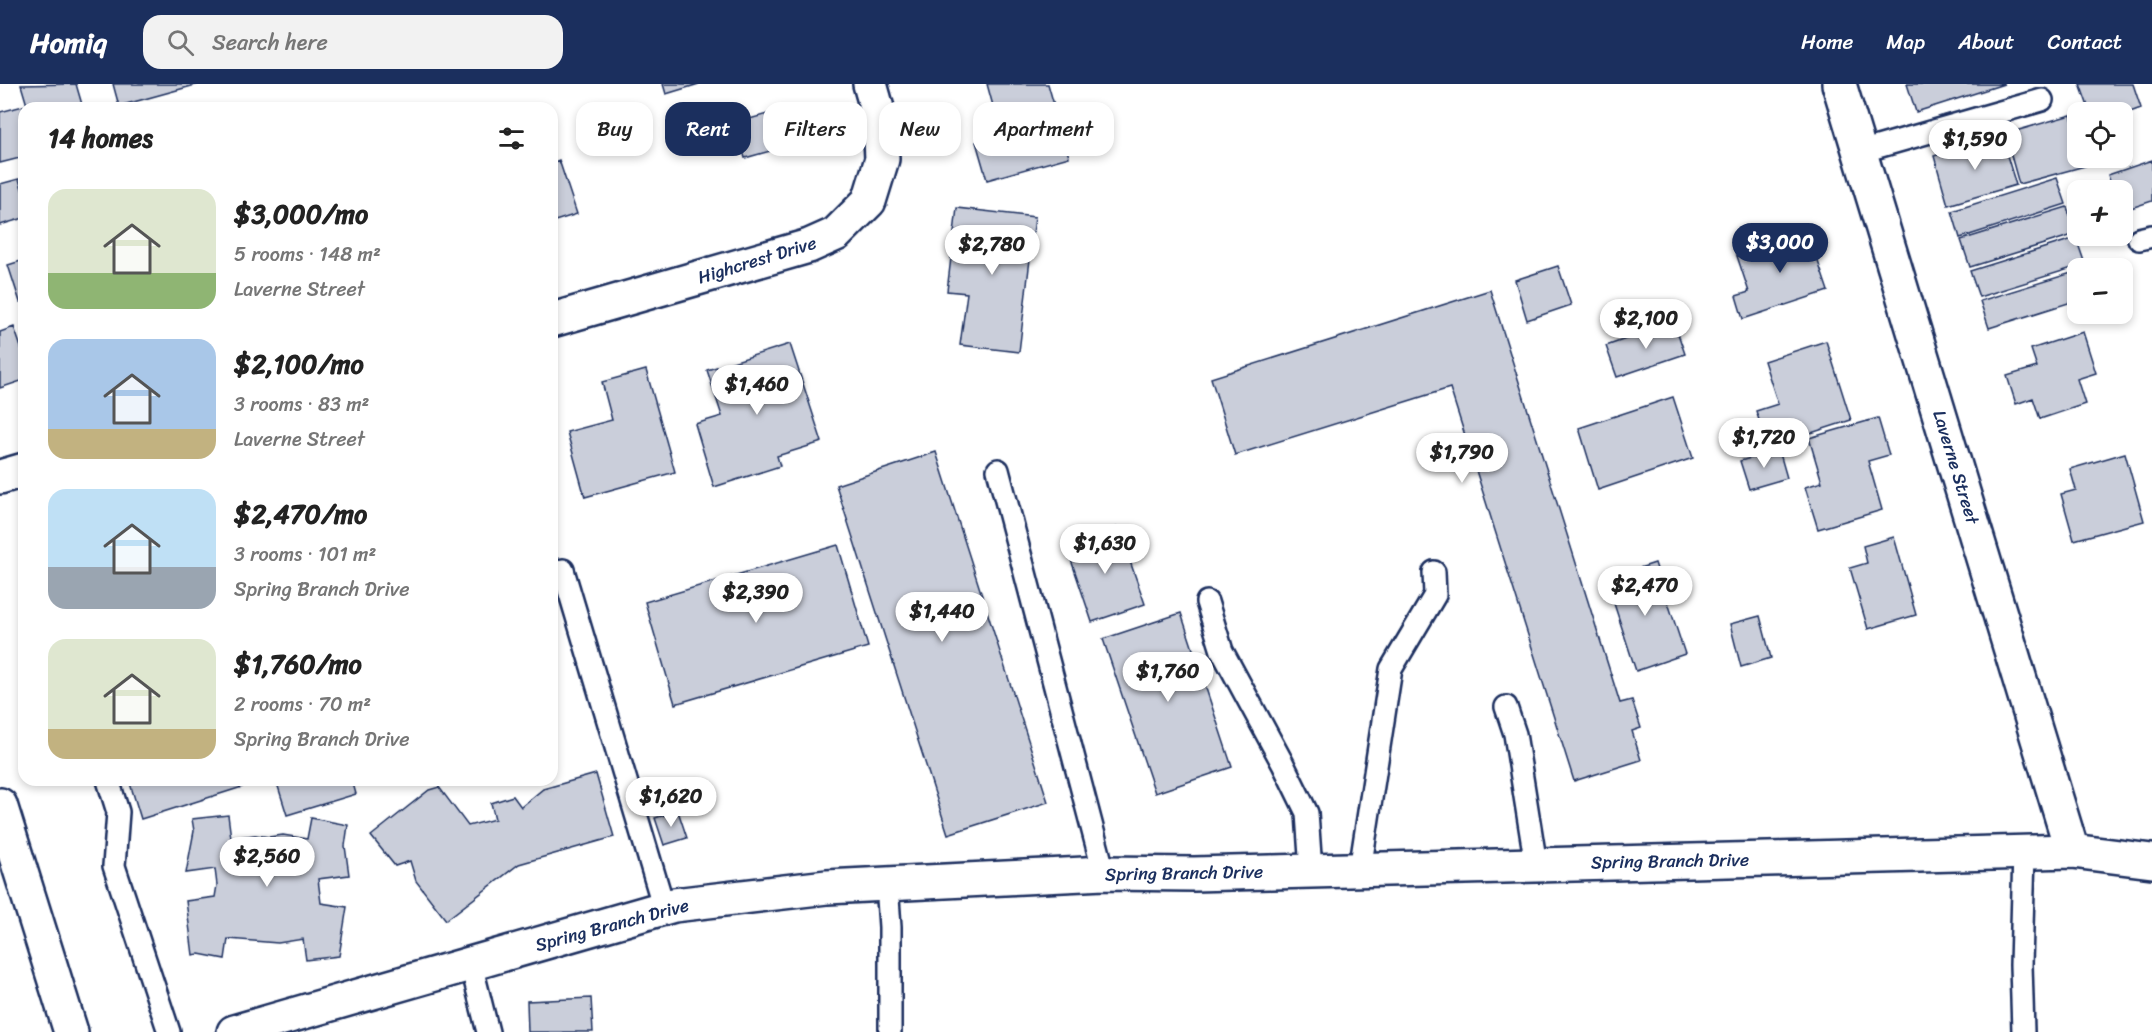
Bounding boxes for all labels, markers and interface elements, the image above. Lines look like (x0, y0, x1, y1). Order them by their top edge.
search box (143, 15, 563, 69)
text: Homiq (30, 18, 107, 67)
text: Search here (212, 23, 328, 62)
text: Home (1801, 23, 1853, 61)
text: Map (1886, 23, 1925, 61)
text: About (1958, 23, 2015, 61)
text: Contact (2048, 23, 2122, 61)
icon: search (164, 26, 197, 59)
chip: Buy (576, 102, 653, 156)
chip: Rent (665, 102, 751, 156)
chip: Filters (763, 102, 867, 156)
chip: New (879, 102, 961, 156)
chip: Apartment (973, 102, 1114, 156)
map controls (2067, 102, 2133, 324)
button: locate (2067, 102, 2133, 168)
text: 14 homes (48, 115, 153, 161)
pin: $1,590 (1926, 120, 2024, 171)
icon: filters (495, 122, 528, 155)
text: $1,590 (1943, 122, 2007, 157)
button: + (2067, 180, 2133, 246)
text: $3,000/mo (234, 191, 368, 237)
icon: home (96, 213, 168, 285)
pin: $3,000 (1731, 223, 1829, 274)
pin: $2,780 (943, 225, 1041, 276)
text: $3,000 (1746, 225, 1814, 260)
street label: Highcrest Drive (694, 227, 820, 293)
text: $2,780 (959, 227, 1025, 262)
text: 5 rooms · 148 m² (234, 237, 381, 272)
button: − (2067, 258, 2133, 324)
text: Laverne Street (234, 272, 365, 307)
pin: $2,100 (1597, 299, 1695, 350)
text: $2,100 (1614, 301, 1678, 336)
text: $2,100/mo (234, 341, 364, 387)
icon: home (96, 363, 168, 435)
pin: $1,460 (708, 365, 806, 416)
text: $1,460 (725, 367, 789, 402)
text: 3 rooms · 83 m² (234, 387, 369, 422)
street label: Laverne Street (1923, 406, 1989, 529)
pin: $1,720 (1715, 418, 1813, 469)
text: $1,720 (1732, 420, 1796, 455)
text: Laverne Street (234, 422, 365, 457)
pin: $1,790 (1413, 433, 1511, 484)
text: $1,790 (1430, 435, 1494, 470)
text: $2,470/mo (234, 491, 367, 537)
icon: home (96, 513, 168, 585)
pin: $1,630 (1056, 524, 1154, 575)
text: $1,630 (1074, 526, 1136, 561)
text: 3 rooms · 101 m² (234, 537, 376, 572)
pin: $2,470 (1596, 566, 1694, 617)
text: $2,470 (1612, 568, 1678, 603)
text: Spring Branch Drive (234, 572, 410, 607)
pin: $2,390 (707, 573, 805, 624)
text: $2,390 (723, 575, 789, 610)
pin: $1,440 (893, 592, 991, 643)
text: $1,440 (909, 594, 975, 629)
text: $1,760/mo (234, 641, 362, 687)
pin: $1,760 (1119, 652, 1217, 703)
text: $1,760 (1137, 654, 1199, 689)
icon: home (96, 663, 168, 735)
text: 2 rooms · 70 m² (234, 687, 371, 722)
text: Spring Branch Drive (234, 722, 410, 757)
pin: $1,620 (622, 777, 720, 828)
text: $1,620 (640, 779, 702, 814)
pin: $2,560 (218, 837, 316, 888)
text: $2,560 (234, 839, 300, 874)
street label: Spring Branch Drive (1591, 844, 1749, 878)
street label: Spring Branch Drive (1105, 856, 1263, 890)
street label: Spring Branch Drive (532, 889, 692, 961)

